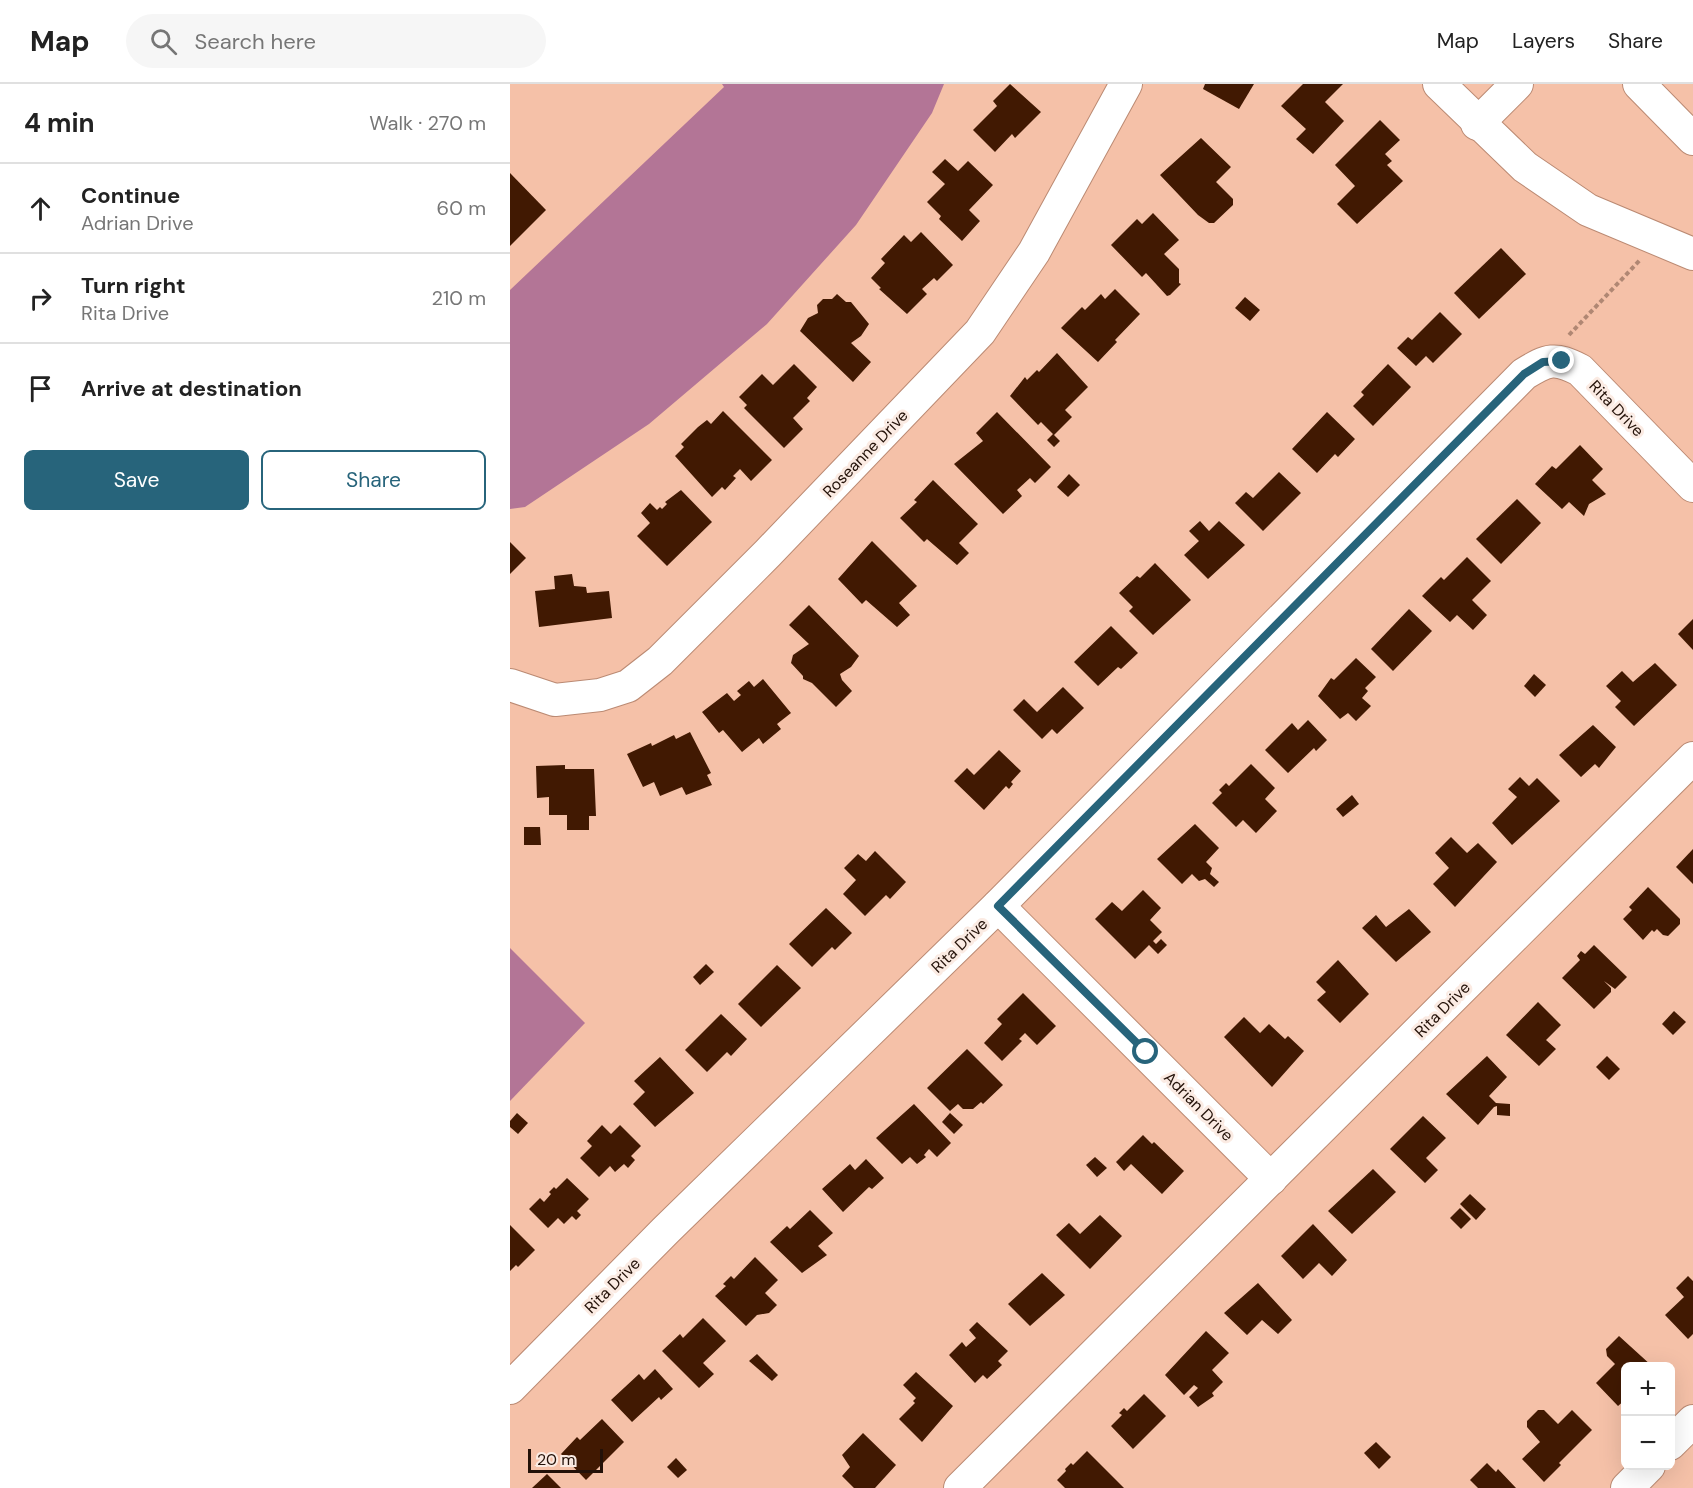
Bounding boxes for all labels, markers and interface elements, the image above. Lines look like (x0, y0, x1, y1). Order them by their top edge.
search box (126, 14, 546, 68)
text: Map (30, 23, 90, 60)
icon: search (147, 25, 180, 58)
text: Search here (195, 27, 316, 56)
text: Map (1437, 27, 1479, 55)
text: Layers (1512, 27, 1575, 55)
text: Share (1608, 27, 1663, 55)
text: 4 min (24, 106, 95, 140)
text: Walk · 270 m (369, 110, 486, 136)
text: Continue (81, 181, 180, 210)
icon: ahead (24, 192, 57, 225)
text: 60 m (437, 195, 486, 221)
text: Adrian Drive (81, 210, 194, 236)
text: Turn right (81, 271, 186, 300)
icon: right (24, 282, 57, 315)
text: 210 m (431, 285, 486, 311)
text: Rita Drive (81, 300, 169, 326)
route end (1548, 347, 1574, 373)
icon: arrive (24, 372, 57, 405)
text: Arrive at destination (81, 374, 302, 403)
street label: Rita Drive (1585, 376, 1649, 441)
street label: Roseanne Drive (818, 405, 912, 502)
button: Save (24, 450, 249, 510)
button: Share (261, 450, 486, 510)
street label: Rita Drive (927, 913, 992, 977)
street label: Rita Drive (1410, 977, 1475, 1042)
route start (1132, 1038, 1158, 1064)
street label: Adrian Drive (1159, 1067, 1238, 1146)
street label: Rita Drive (580, 1253, 645, 1318)
map controls (1621, 1362, 1675, 1470)
button: + (1621, 1362, 1675, 1416)
button: − (1621, 1416, 1675, 1470)
scale bar (528, 1446, 603, 1474)
text: 20 m (537, 1449, 576, 1470)

